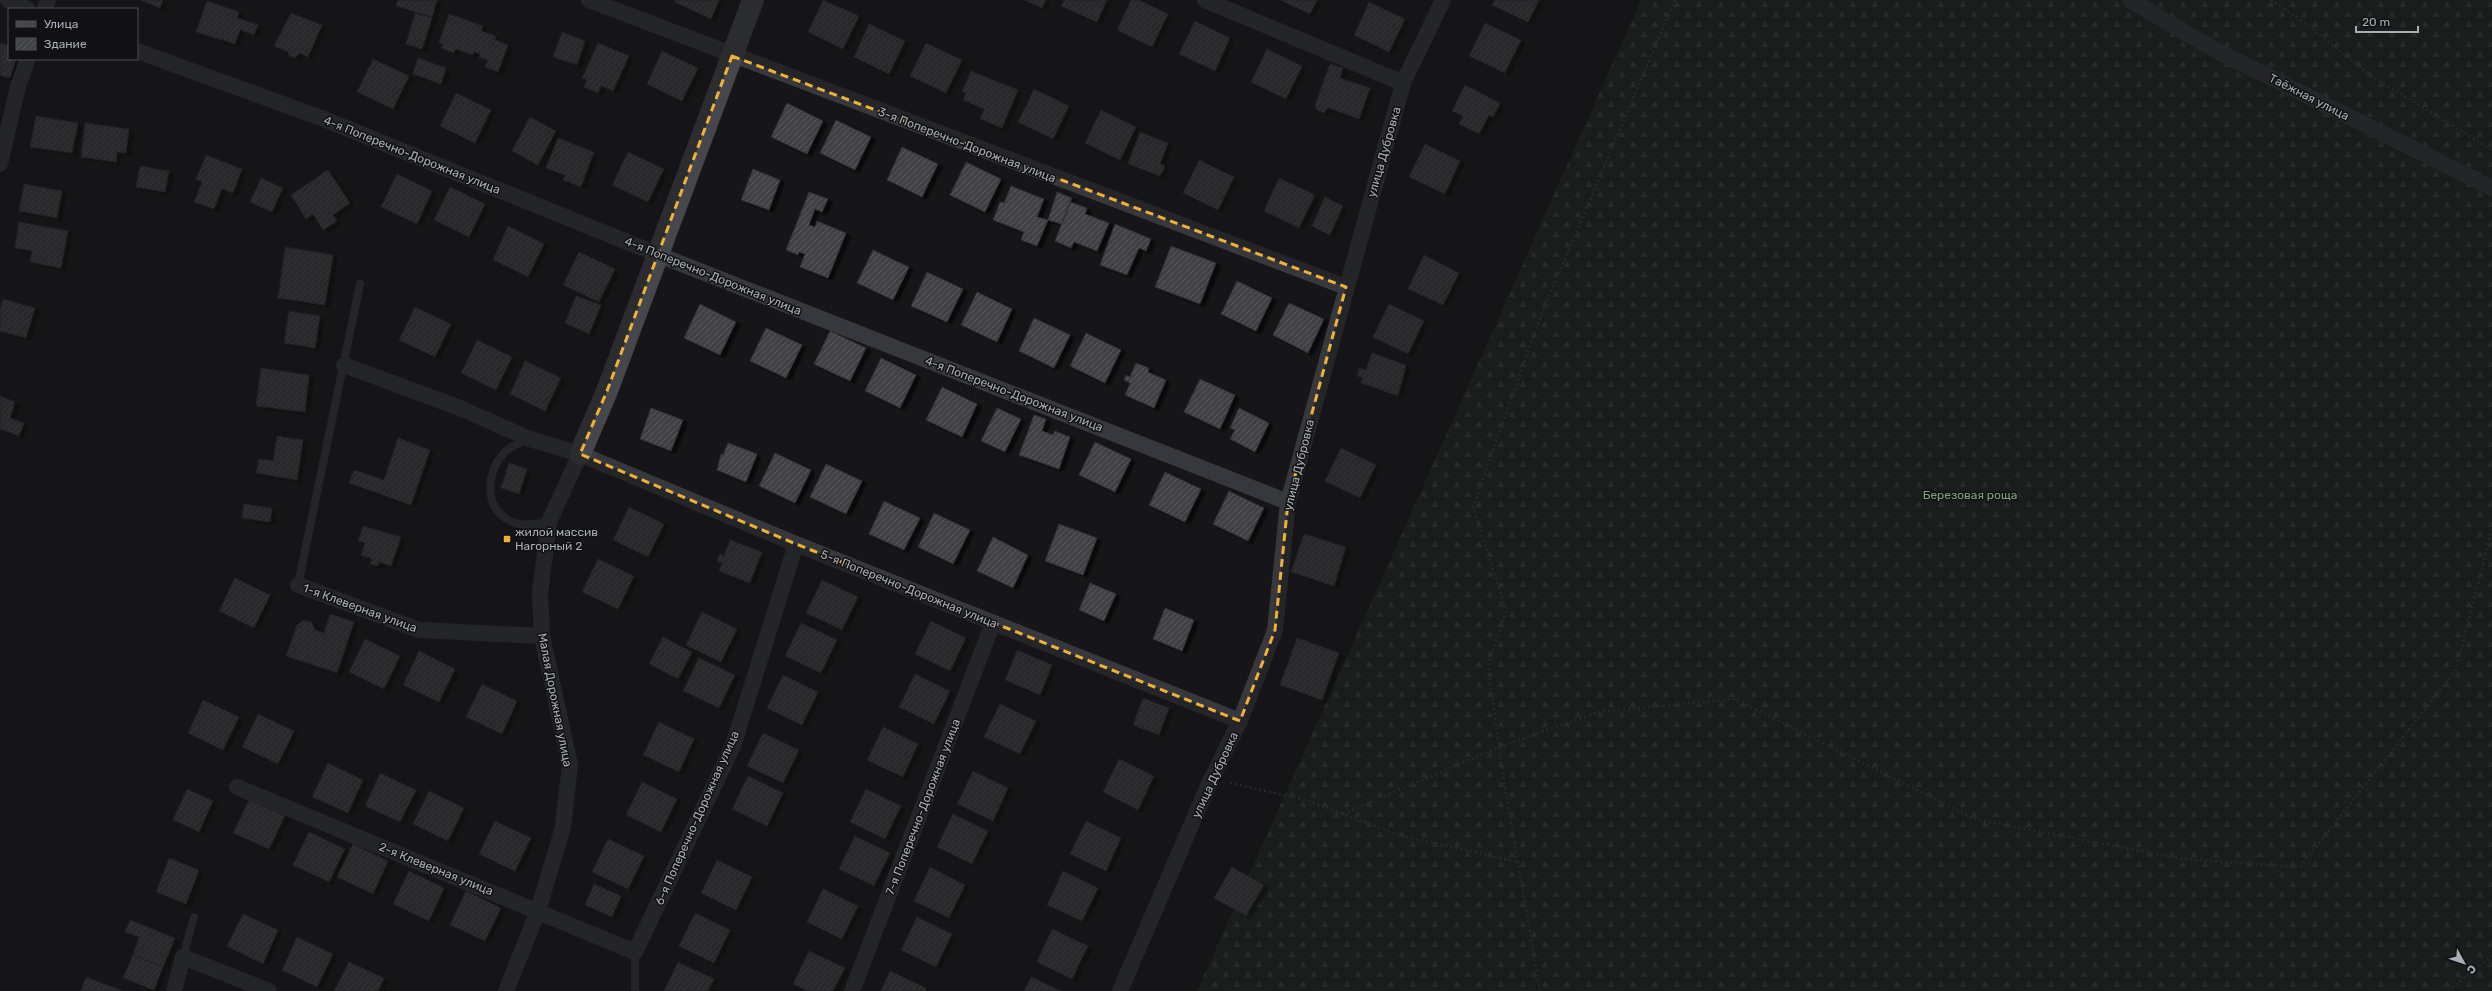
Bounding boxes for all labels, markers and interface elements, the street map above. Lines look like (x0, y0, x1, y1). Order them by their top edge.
legend (8, 8, 138, 60)
scale bar (2356, 8, 2418, 34)
text: 20 m (2362, 15, 2390, 29)
text: Улица (44, 17, 78, 31)
text: Здание (44, 37, 87, 51)
street label: Таёжная улица (2267, 71, 2351, 123)
street label: 3-я Поперечно-Дорожная улица (876, 105, 1058, 185)
street label: улица Дубровка (1364, 105, 1404, 199)
street label: 4-я Поперечно-Дорожная улица (322, 113, 502, 197)
street label: 4-я Поперечно-Дорожная улица (623, 234, 803, 318)
street label: 4-я Поперечно-Дорожная улица (923, 354, 1105, 434)
street label: улица Дубровка (1281, 418, 1317, 512)
park label: Березовая роща (1923, 488, 2017, 502)
place label: жилой массив Нагорный 2 (515, 525, 598, 553)
marker: жилой массив Нагорный 2 (502, 534, 512, 544)
street label: 5-я Поперечно-Дорожная улица (819, 547, 999, 631)
street label: 1-я Клеверная улица (301, 581, 419, 635)
street label: Малая Дорожная улица (535, 632, 575, 768)
street label: 7-я Поперечно-Дорожная улица (883, 717, 963, 897)
street label: 6-я Поперечно-Дорожная улица (652, 729, 742, 907)
street label: улица Дубровка (1189, 730, 1241, 820)
street label: 2-я Клеверная улица (377, 840, 495, 898)
north arrow (2444, 943, 2484, 983)
text: С (2464, 962, 2479, 976)

